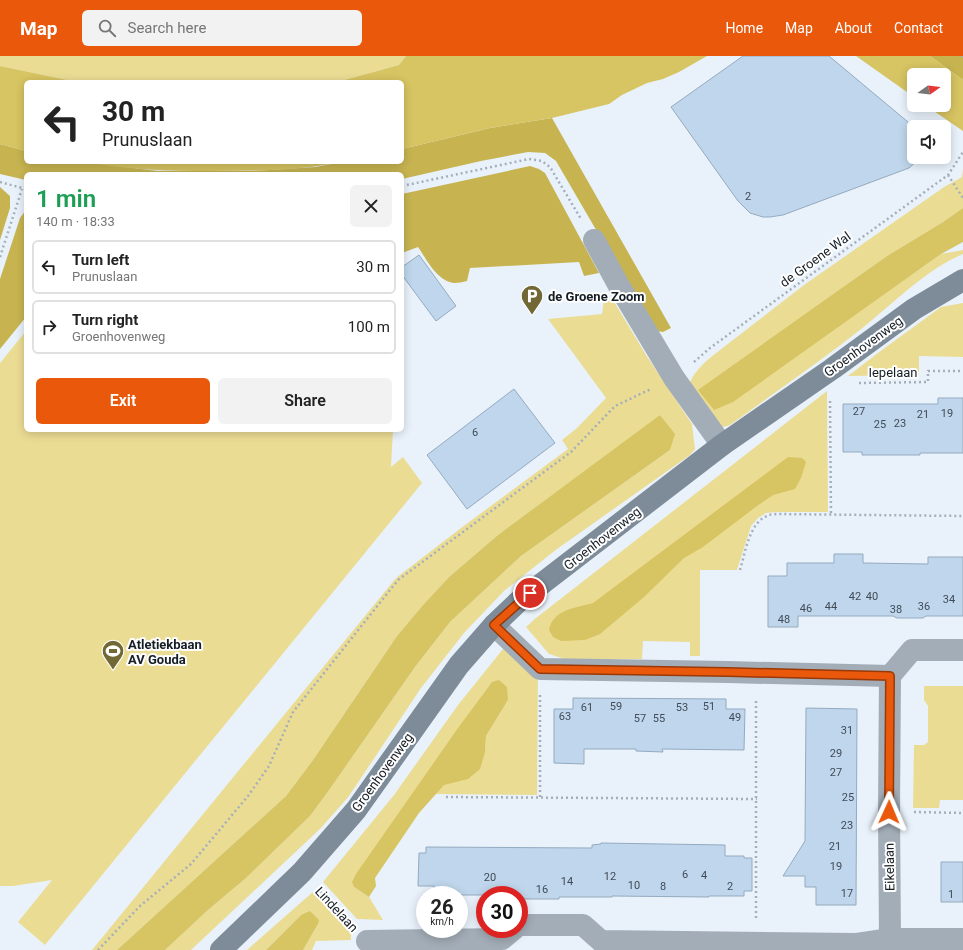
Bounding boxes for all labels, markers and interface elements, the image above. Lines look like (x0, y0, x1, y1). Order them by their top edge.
search box (82, 10, 362, 46)
text: Map (20, 17, 58, 40)
icon: search (96, 17, 118, 39)
text: Search here (128, 19, 206, 37)
text: Home (725, 20, 763, 36)
text: Map (785, 20, 813, 36)
text: About (835, 20, 872, 36)
text: Contact (894, 20, 943, 36)
north arrow (907, 68, 951, 112)
map controls (907, 68, 951, 164)
text: 30 m (102, 95, 165, 128)
icon: left (36, 96, 88, 148)
button: sound (907, 120, 951, 164)
text: Prunuslaan (102, 129, 192, 150)
text: 1 min (36, 185, 96, 213)
button: close (350, 185, 392, 227)
house number: 2 (745, 190, 751, 203)
text: 140 m · 18:33 (36, 214, 115, 229)
street label: de Groene Wal (777, 229, 854, 290)
text: Turn left (72, 251, 129, 269)
icon: left (38, 256, 60, 278)
text: 30 m (356, 258, 390, 276)
text: Prunuslaan (72, 269, 137, 284)
parking icon: de Groene Zoom (519, 283, 545, 316)
place label: de Groene Zoom (548, 289, 645, 304)
text: Turn right (72, 311, 138, 329)
street label: Groenhovenweg (821, 313, 905, 380)
icon: right (38, 316, 60, 338)
text: 100 m (348, 318, 390, 336)
text: Groenhovenweg (72, 329, 165, 344)
street label: Iepelaan (868, 365, 918, 380)
button: Exit (36, 378, 210, 424)
button: Share (218, 378, 392, 424)
house number: 27 (853, 405, 865, 418)
house number: 19 (941, 407, 953, 420)
house number: 21 (917, 408, 929, 421)
house number: 23 (894, 417, 906, 430)
house number: 25 (874, 418, 886, 431)
house number: 6 (472, 426, 478, 439)
street label: Groenhovenweg (561, 504, 644, 573)
pin (513, 576, 547, 610)
icon: arrive (519, 582, 541, 604)
house number: 42 (849, 590, 861, 603)
house number: 40 (866, 590, 878, 603)
house number: 34 (943, 593, 955, 606)
house number: 44 (825, 600, 837, 613)
house number: 36 (918, 600, 930, 613)
house number: 46 (800, 602, 812, 615)
house number: 38 (890, 603, 902, 616)
house number: 48 (778, 613, 790, 626)
place label: Atletiekbaan AV Gouda (128, 637, 202, 667)
sports icon: Atletiekbaan AV Gouda (100, 638, 126, 671)
house number: 59 (610, 700, 622, 713)
house number: 51 (703, 700, 715, 713)
house number: 61 (581, 701, 593, 714)
house number: 53 (676, 701, 688, 714)
house number: 63 (559, 710, 571, 723)
house number: 49 (729, 711, 741, 724)
house number: 57 (634, 712, 646, 725)
house number: 55 (653, 712, 665, 725)
house number: 31 (841, 724, 853, 737)
street label: Groenhovenweg (349, 730, 416, 814)
house number: 29 (830, 747, 842, 760)
house number: 27 (830, 766, 842, 779)
house number: 25 (842, 791, 854, 804)
position arrow (868, 791, 910, 833)
house number: 23 (841, 819, 853, 832)
house number: 21 (829, 840, 841, 853)
street label: Eikelaan (882, 843, 897, 891)
house number: 19 (830, 860, 842, 873)
house number: 6 (682, 868, 688, 881)
house number: 4 (701, 869, 707, 882)
house number: 12 (604, 870, 616, 883)
house number: 20 (484, 871, 496, 884)
house number: 14 (561, 875, 573, 888)
house number: 10 (628, 879, 640, 892)
house number: 8 (660, 880, 666, 893)
house number: 2 (727, 880, 733, 893)
house number: 16 (536, 883, 548, 896)
street label: Lindelaan (312, 884, 361, 935)
speed limit sign: 30 (476, 886, 528, 938)
house number: 17 (841, 887, 853, 900)
house number: 1 (948, 888, 954, 901)
text: 26 (431, 895, 453, 919)
text: km/h (430, 916, 454, 927)

